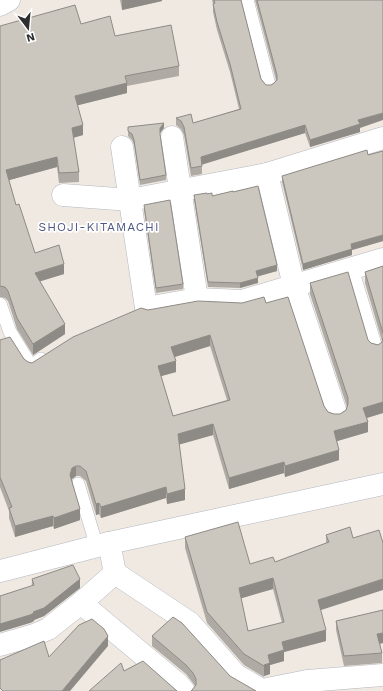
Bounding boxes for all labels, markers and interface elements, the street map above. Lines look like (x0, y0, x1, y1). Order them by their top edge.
north arrow (8, 8, 48, 48)
text: N (25, 30, 36, 45)
district label: SHOJI-KITAMACHI (39, 220, 159, 234)

